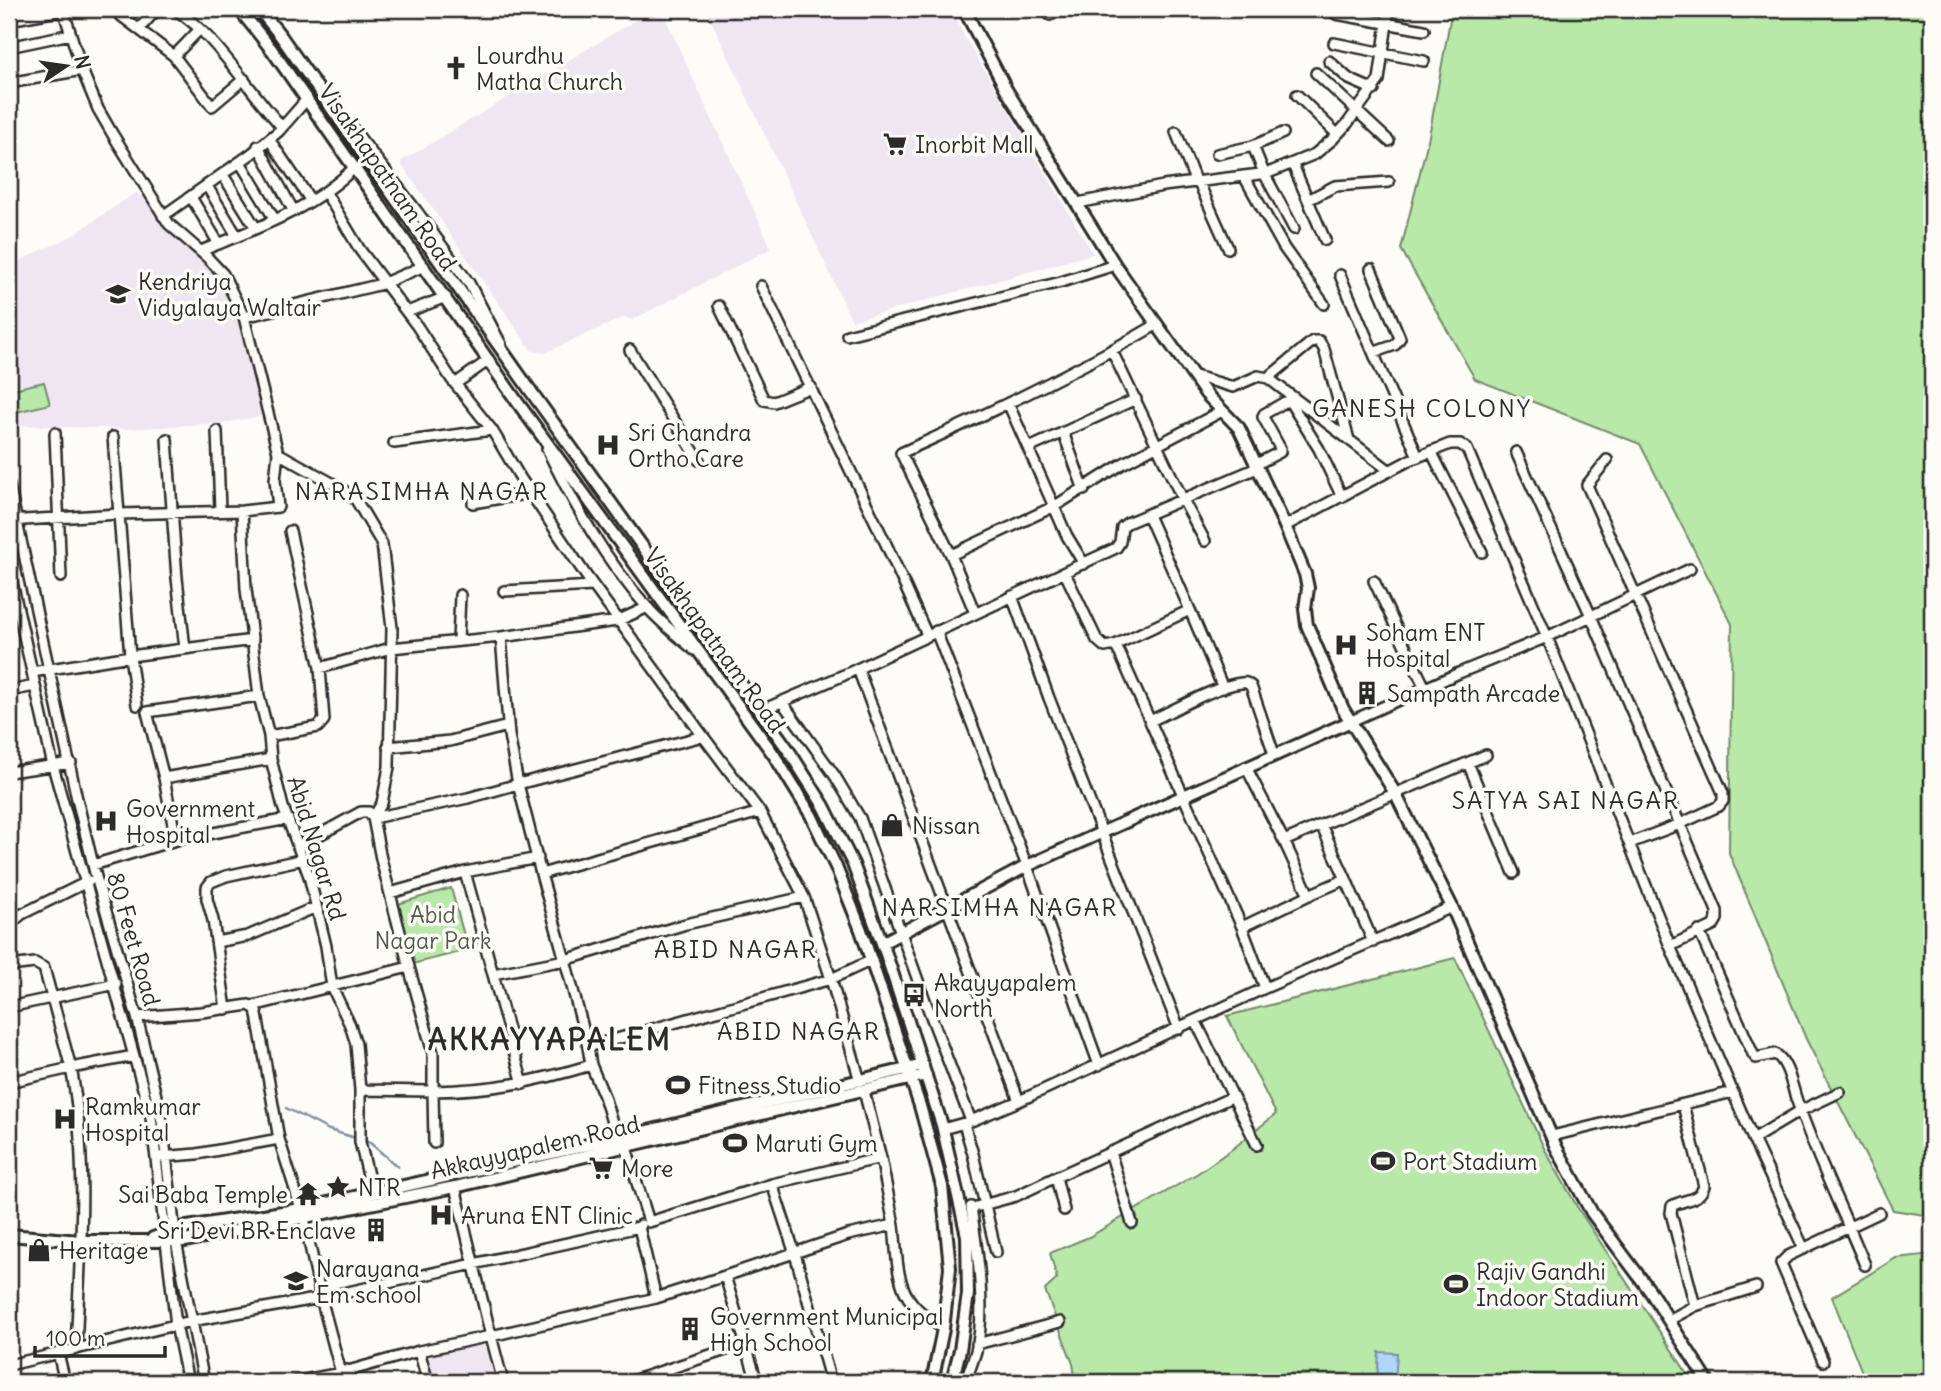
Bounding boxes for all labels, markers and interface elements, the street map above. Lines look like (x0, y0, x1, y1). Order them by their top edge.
north arrow (32, 32, 102, 102)
place label: Lourdhu Matha Church (476, 41, 623, 96)
text: N (69, 53, 96, 71)
church icon: Lourdhu Matha Church (442, 54, 470, 82)
street label: Visakhapatnam Road (313, 78, 463, 276)
supermarket icon: Inorbit Mall (881, 130, 909, 158)
place label: Inorbit Mall (915, 130, 1034, 159)
place label: Kendriya Vidyalaya Waltair (138, 267, 322, 322)
school or university icon: Kendriya Vidyalaya Waltair (104, 280, 132, 308)
district label: GANESH COLONY (1312, 393, 1532, 423)
place label: Sri Chandra Ortho Care (628, 418, 751, 473)
hospital icon: Sri Chandra Ortho Care (594, 431, 622, 459)
district label: NARASIMHA NAGAR (295, 476, 549, 506)
street label: Visakhapatnam Road (638, 542, 792, 738)
place label: Soham ENT Hospital (1366, 618, 1485, 673)
hospital icon: Soham ENT Hospital (1332, 631, 1360, 659)
building icon: Sampath Arcade (1353, 679, 1381, 707)
place label: Sampath Arcade (1387, 679, 1560, 708)
street label: Abid Nagar Rd (281, 772, 353, 924)
district label: SATYA SAI NAGAR (1452, 785, 1680, 815)
place label: Government Hospital (126, 794, 255, 849)
hospital icon: Government Hospital (92, 807, 120, 835)
shop icon: Nissan (878, 811, 906, 839)
place label: Nissan (912, 811, 980, 840)
street label: 80 Feet Road (101, 869, 167, 1009)
district label: NARSIMHA NAGAR (882, 892, 1118, 922)
park label: Abid Nagar Park (374, 900, 492, 955)
district label: ABID NAGAR (654, 934, 818, 964)
place label: Akayyapalem North (934, 968, 1077, 1023)
bus stop icon: Akayyapalem North (900, 981, 928, 1009)
district label: ABID NAGAR (717, 1016, 881, 1046)
district label: AKKAYYAPALEM (428, 1020, 672, 1058)
sports icon: Fitness Studio (664, 1071, 692, 1099)
place label: Fitness Studio (698, 1071, 841, 1100)
place label: Ramkumar Hospital (85, 1092, 201, 1147)
hospital icon: Ramkumar Hospital (51, 1105, 79, 1133)
street label: Akkayyapalem Road (428, 1109, 642, 1185)
sports icon: Maruti Gym (721, 1129, 749, 1157)
place label: Maruti Gym (755, 1129, 878, 1158)
sports icon: Port Stadium (1369, 1147, 1397, 1175)
place label: Port Stadium (1403, 1147, 1537, 1176)
supermarket icon: More (587, 1154, 615, 1182)
place label: More (621, 1154, 674, 1183)
place icon: NTR (324, 1173, 352, 1201)
place label: NTR (358, 1173, 401, 1202)
place label: Sai Baba Temple (118, 1180, 288, 1209)
temple icon: Sai Baba Temple (294, 1180, 322, 1208)
hospital icon: Aruna ENT Clinic (427, 1201, 455, 1229)
place label: Aruna ENT Clinic (461, 1201, 633, 1230)
place label: Sri Devi BR Enclave (157, 1216, 356, 1245)
building icon: Sri Devi BR Enclave (362, 1216, 390, 1244)
shop icon: Heritage (25, 1236, 53, 1264)
place label: Heritage (59, 1236, 148, 1265)
place label: Narayana Em school (316, 1254, 421, 1309)
place label: Rajiv Gandhi Indoor Stadium (1476, 1257, 1639, 1312)
school or university icon: Narayana Em school (282, 1267, 310, 1295)
sports icon: Rajiv Gandhi Indoor Stadium (1442, 1270, 1470, 1298)
place label: Government Municipal High School (710, 1302, 943, 1357)
scale bar (35, 1314, 164, 1358)
building icon: Government Municipal High School (676, 1315, 704, 1343)
text: 100 m (46, 1325, 105, 1352)

